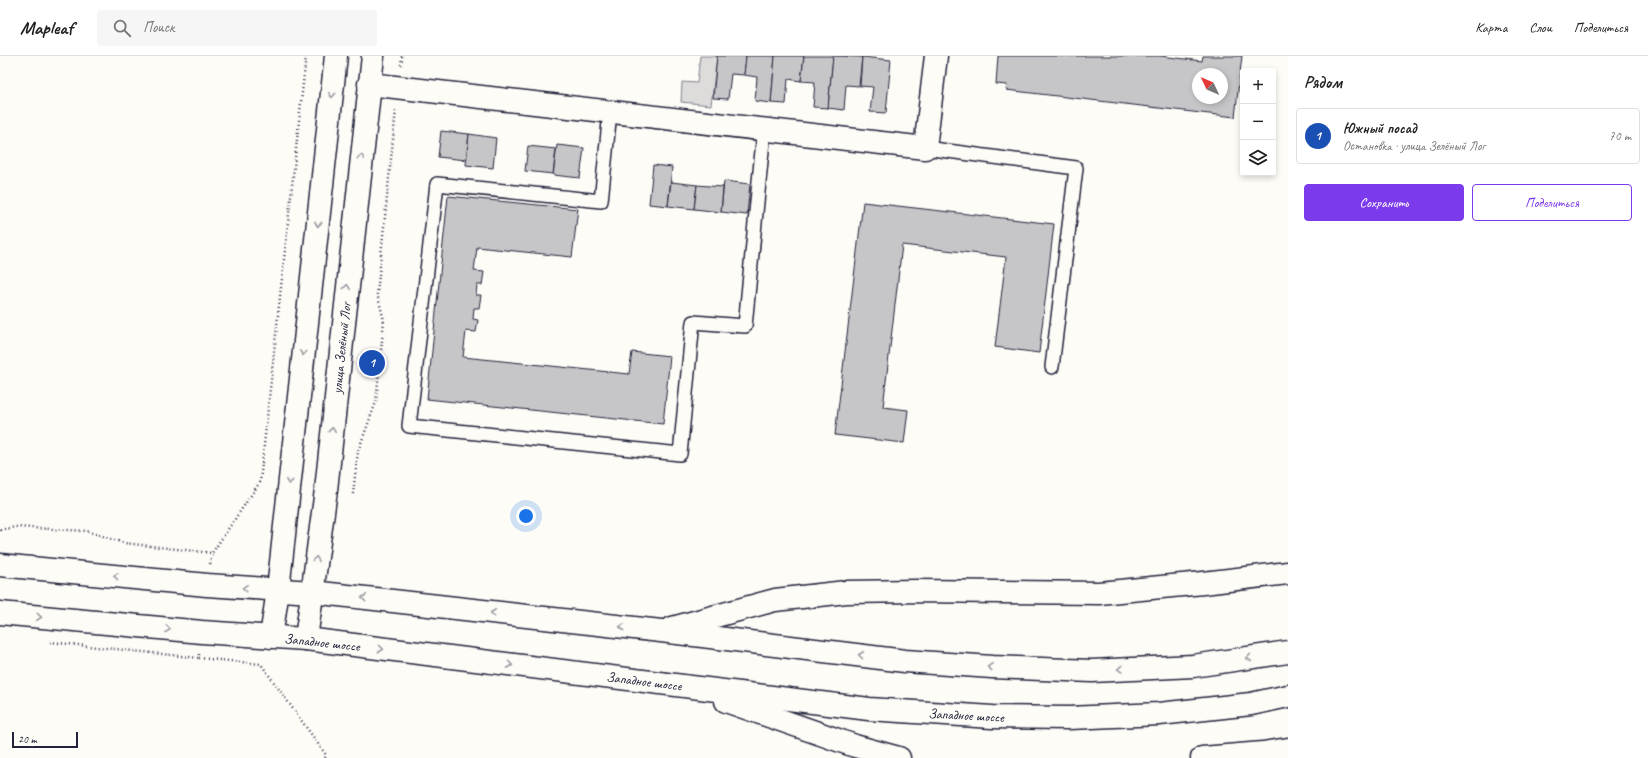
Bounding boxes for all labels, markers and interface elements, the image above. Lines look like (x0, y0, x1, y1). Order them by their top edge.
search box (97, 10, 377, 46)
text: Mapleaf (20, 16, 73, 40)
icon: search (111, 17, 133, 39)
text: Поиск (143, 18, 175, 37)
text: Карта (1475, 19, 1507, 36)
text: Слои (1529, 19, 1552, 36)
text: Поделиться (1574, 19, 1628, 36)
north arrow (1192, 68, 1228, 104)
map controls (1240, 68, 1276, 176)
button: + (1240, 68, 1276, 104)
text: Рядом (1304, 72, 1342, 93)
one-way arrow (328, 92, 337, 98)
button: − (1240, 104, 1276, 140)
text: Южный посад (1343, 119, 1417, 138)
text: 1 (1315, 128, 1321, 144)
text: 70 m (1609, 128, 1631, 144)
text: Остановка · улица Зелёный Лог (1343, 138, 1485, 154)
button: layers (1240, 140, 1276, 176)
one-way arrow (357, 154, 366, 160)
button: Сохранить (1304, 184, 1464, 221)
button: Поделиться (1472, 184, 1632, 221)
one-way arrow (314, 221, 323, 227)
one-way arrow (343, 284, 352, 290)
street label: улица Зелёный Лог (328, 300, 355, 395)
pin: 1 (359, 348, 385, 378)
one-way arrow (299, 350, 308, 356)
one-way arrow (327, 427, 336, 433)
one-way arrow (285, 479, 294, 485)
your location (516, 506, 536, 526)
one-way arrow (312, 556, 321, 562)
one-way arrow (113, 572, 119, 581)
one-way arrow (242, 583, 248, 592)
one-way arrow (361, 594, 367, 603)
one-way arrow (490, 608, 496, 617)
one-way arrow (36, 612, 42, 621)
one-way arrow (619, 623, 625, 632)
one-way arrow (165, 624, 171, 633)
street label: Западное шоссе (283, 630, 362, 655)
one-way arrow (378, 644, 384, 653)
one-way arrow (858, 651, 864, 660)
one-way arrow (1246, 653, 1253, 662)
one-way arrow (507, 660, 513, 669)
one-way arrow (987, 663, 993, 672)
one-way arrow (1117, 665, 1123, 674)
street label: Западное шоссе (605, 668, 684, 695)
street label: Западное шоссе (928, 705, 1006, 726)
scale bar (12, 730, 78, 749)
text: 20 m (18, 732, 37, 746)

